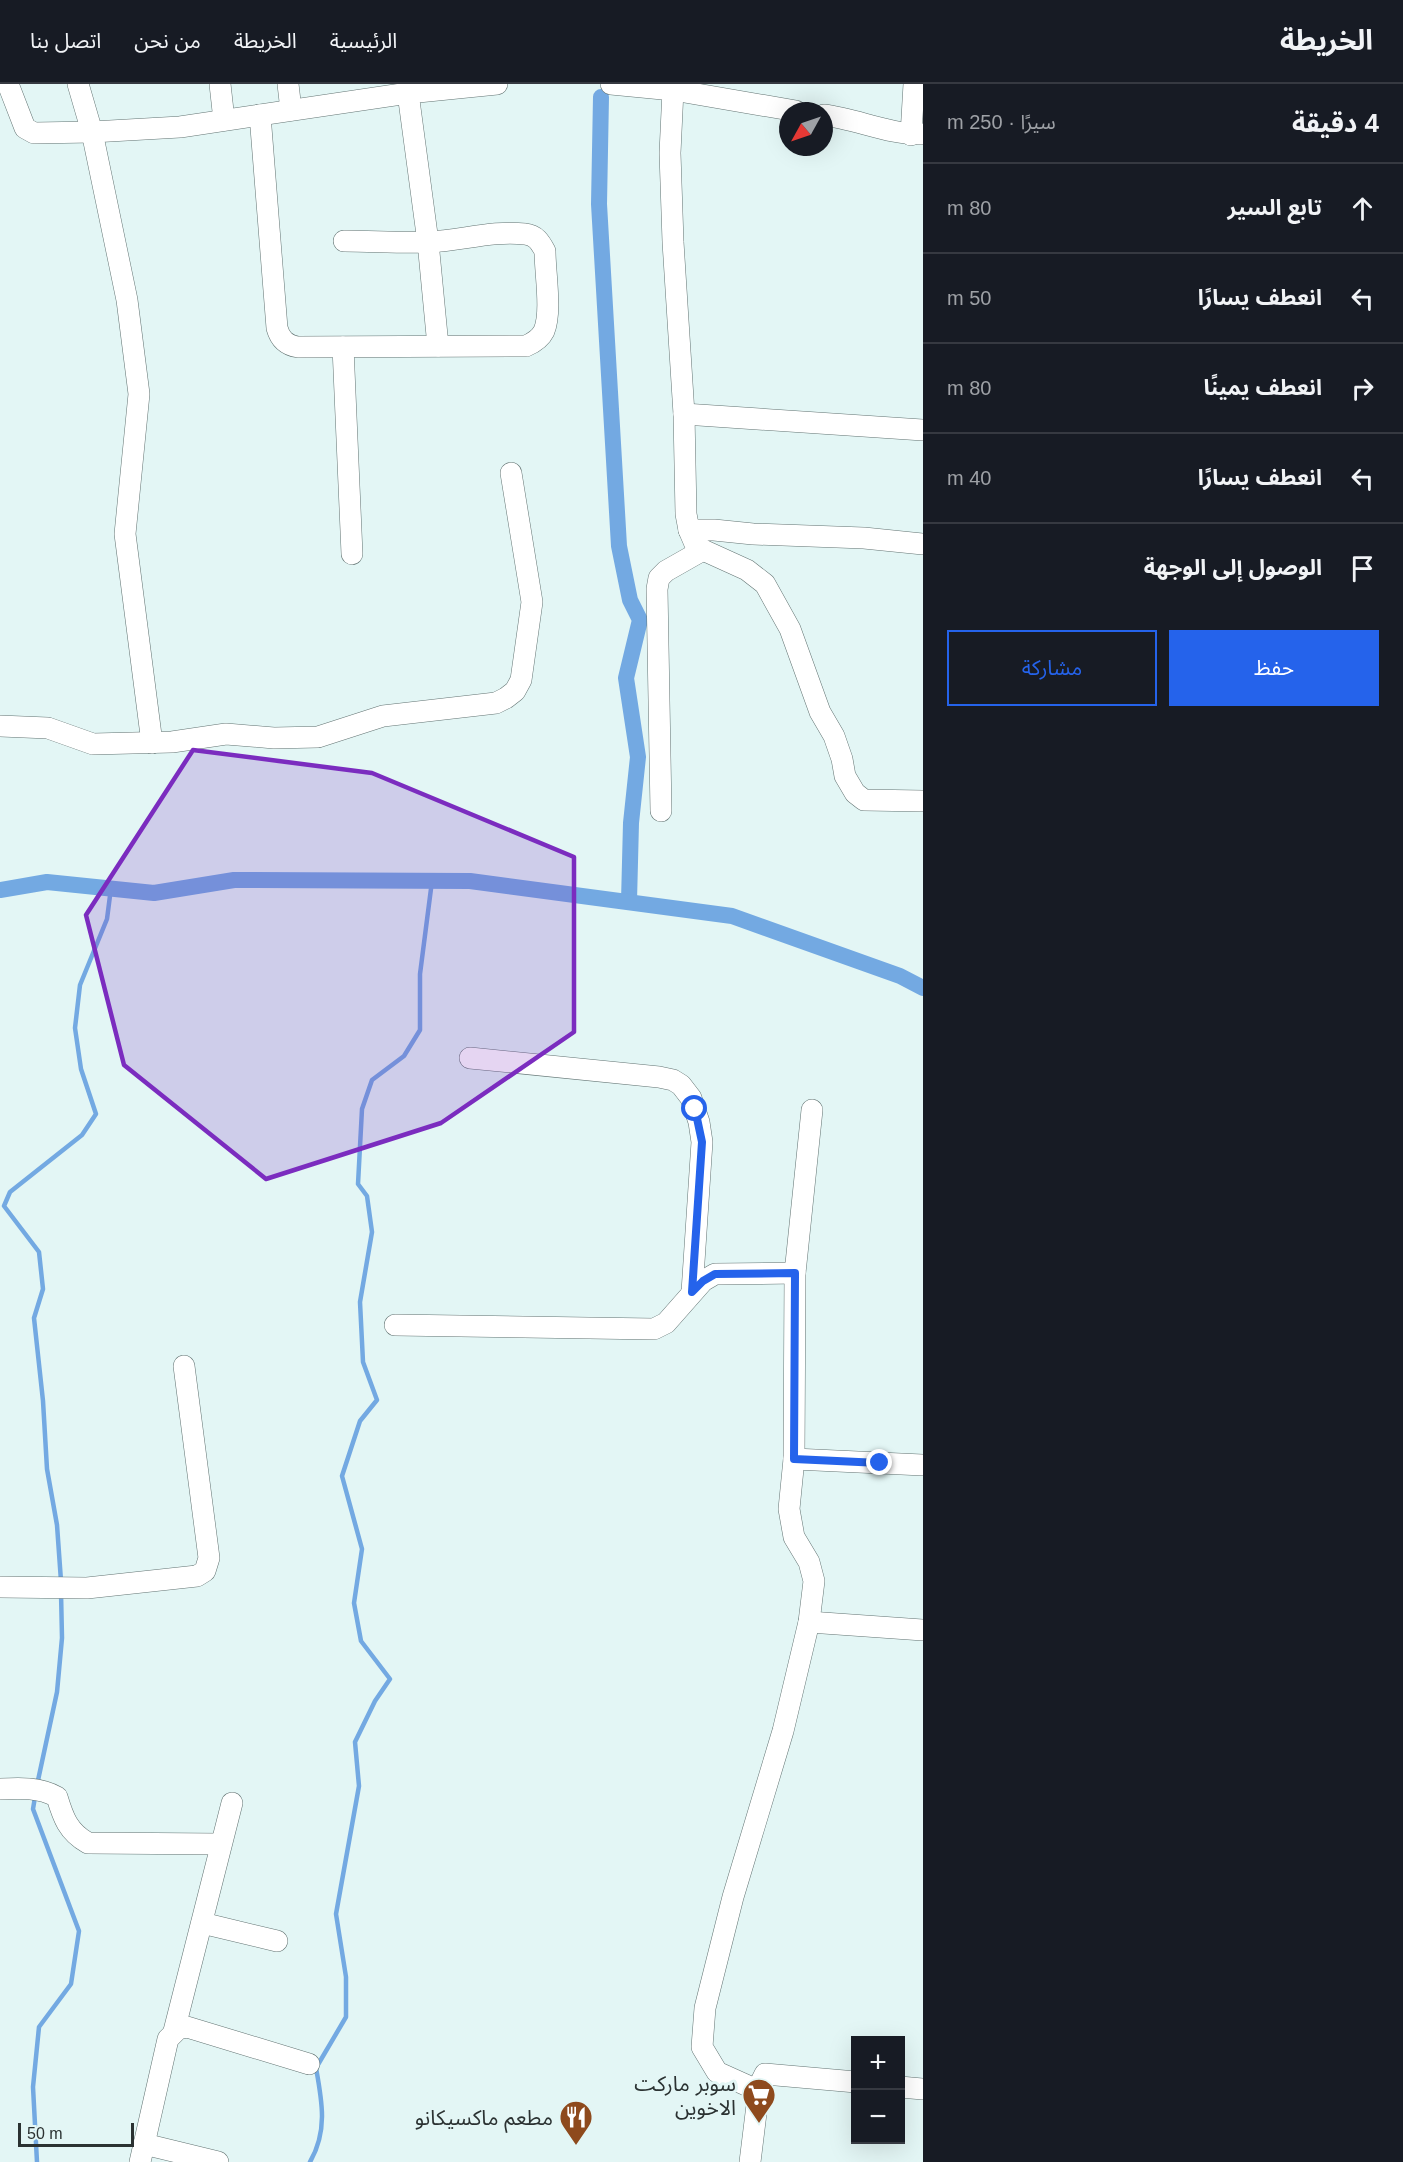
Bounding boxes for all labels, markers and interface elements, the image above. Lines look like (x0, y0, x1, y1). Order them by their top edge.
text: الخريطة (1280, 25, 1373, 56)
text: اتصل بنا (30, 29, 101, 52)
text: من نحن (134, 29, 201, 52)
text: الخريطة (234, 29, 297, 52)
text: الرئيسية (330, 29, 397, 52)
north arrow (779, 102, 833, 156)
text: 4 دقيقة (1292, 108, 1379, 138)
text: سيرًا · 250 m (947, 111, 1056, 133)
icon: ahead (1346, 192, 1379, 225)
text: تابع السير (1228, 195, 1322, 220)
text: 80 m (947, 197, 991, 219)
icon: left (1346, 282, 1379, 315)
text: انعطف يسارًا (1198, 285, 1322, 310)
text: 50 m (947, 287, 991, 309)
icon: right (1346, 372, 1379, 405)
text: انعطف يمينًا (1203, 375, 1322, 400)
text: 80 m (947, 377, 991, 399)
icon: left (1346, 462, 1379, 495)
text: انعطف يسارًا (1198, 465, 1322, 490)
text: 40 m (947, 467, 991, 489)
icon: arrive (1346, 552, 1379, 585)
text: الوصول إلى الوجهة (1144, 555, 1322, 580)
button: مشاركة (947, 630, 1157, 706)
button: حفظ (1169, 630, 1379, 706)
route start (681, 1095, 707, 1121)
route end (866, 1449, 892, 1475)
map controls (851, 2036, 905, 2144)
button: + (851, 2036, 905, 2090)
place label: سوبر ماركت الاخوين (634, 2072, 736, 2120)
supermarket icon: سوبر ماركت الاخوين (741, 2077, 777, 2124)
button: − (851, 2090, 905, 2144)
restaurant icon: مطعم ماكسيكانو (558, 2099, 594, 2146)
place label: مطعم ماكسيكانو (415, 2106, 553, 2133)
scale bar (18, 2120, 134, 2148)
text: 50 m (27, 2125, 63, 2142)

